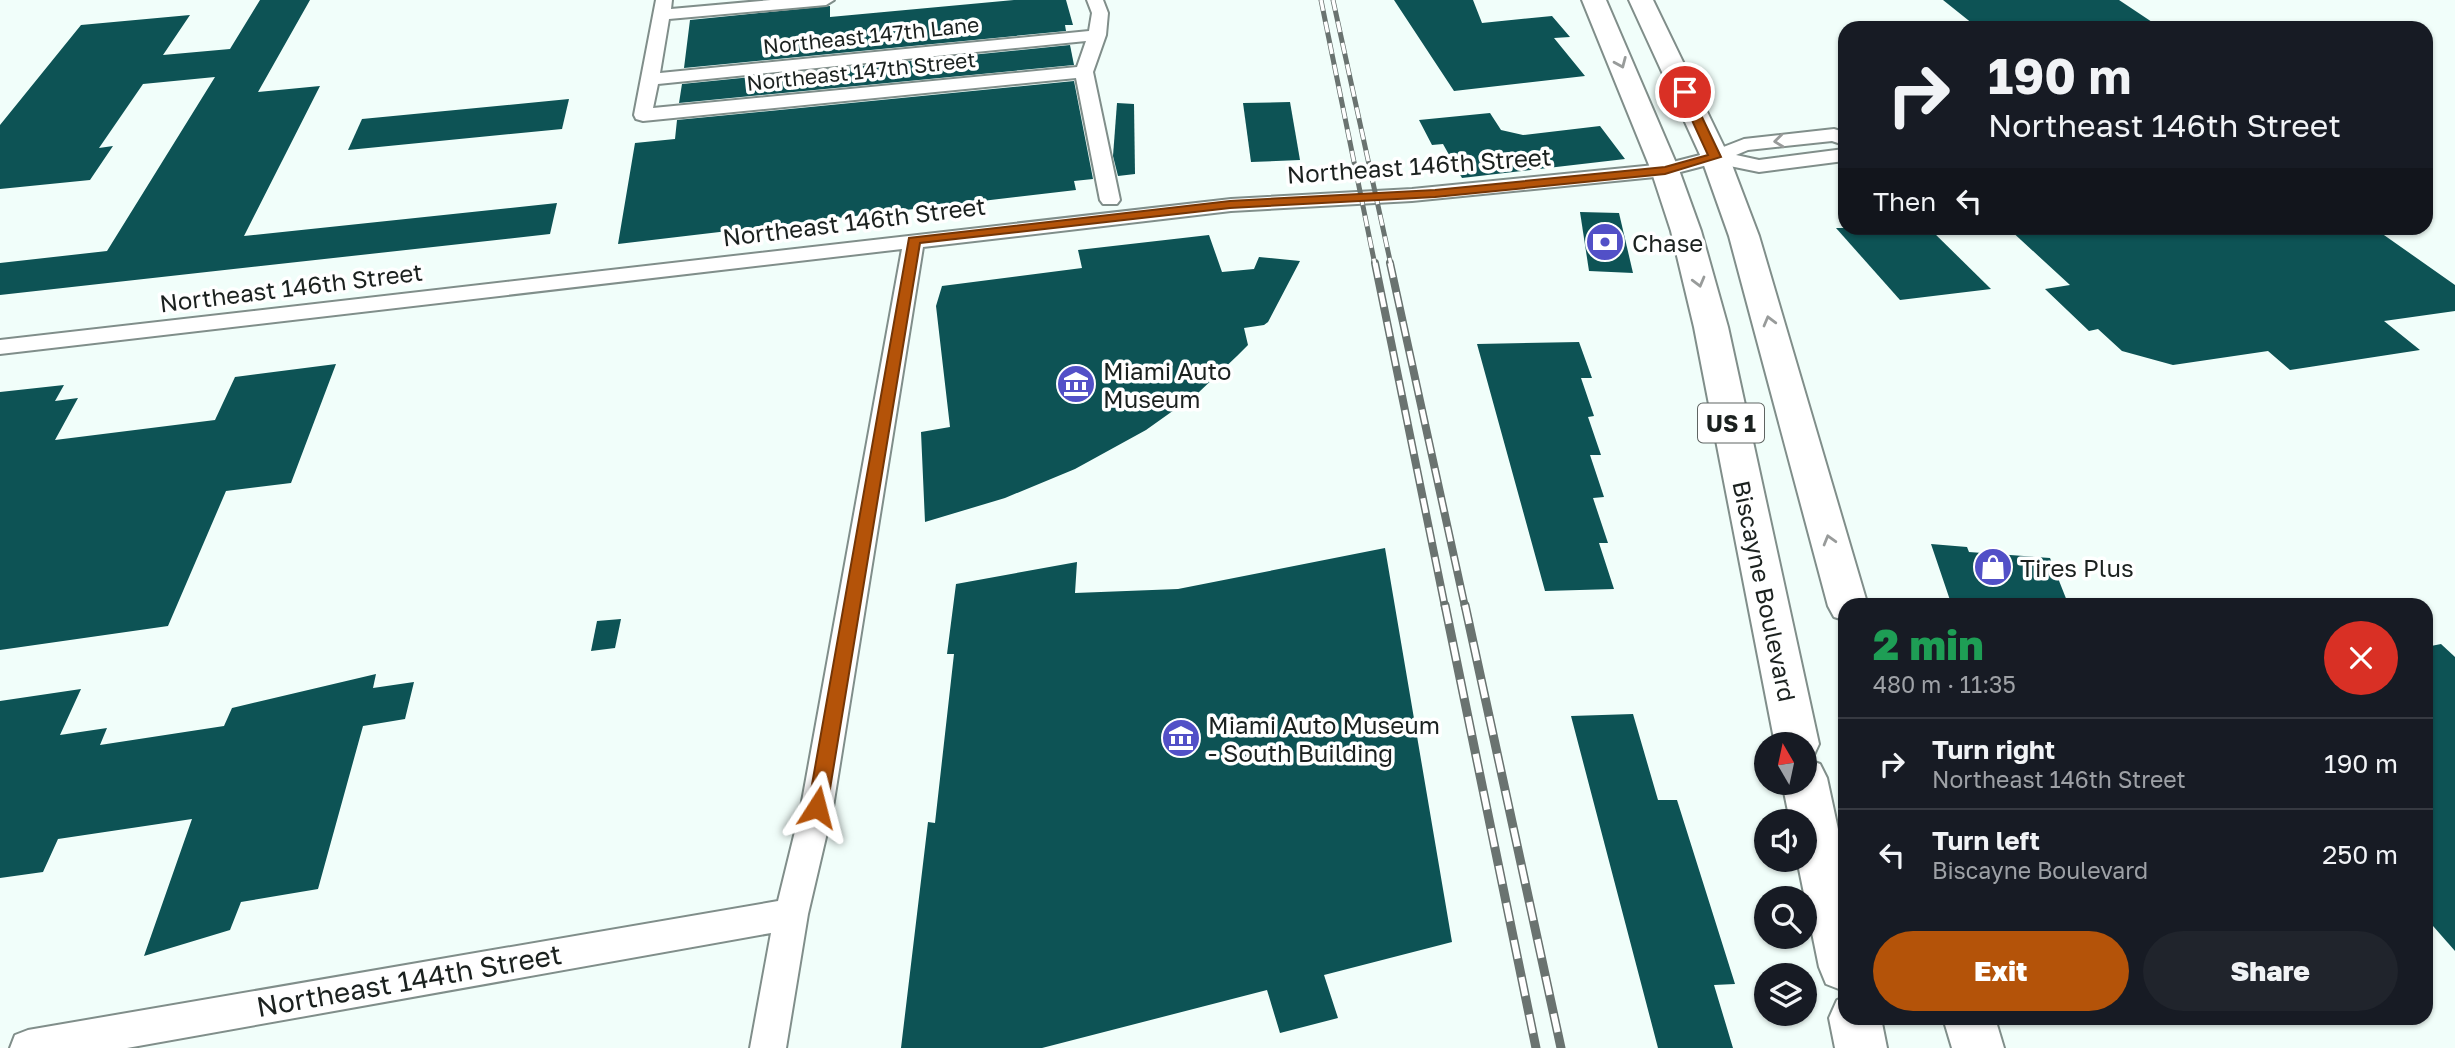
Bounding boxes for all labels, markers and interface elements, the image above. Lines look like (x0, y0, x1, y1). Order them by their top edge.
street label: Northeast 147th Lane (762, 11, 980, 59)
street label: Northeast 147th Street (745, 46, 977, 96)
text: 190 m (1988, 46, 2131, 105)
icon: right (1873, 49, 1964, 140)
one-way arrow (1613, 56, 1627, 68)
pin (1655, 62, 1715, 122)
icon: arrive (1666, 73, 1704, 111)
text: Northeast 146th Street (1988, 106, 2341, 144)
one-way arrow (1773, 133, 1784, 148)
street label: Northeast 146th Street (1286, 141, 1552, 189)
icon: left (1950, 182, 1988, 220)
text: Then (1873, 186, 1936, 217)
street label: Northeast 146th Street (721, 190, 987, 252)
bank icon: Chase (1584, 221, 1626, 263)
place label: Chase (1632, 228, 1703, 257)
street label: Northeast 146th Street (158, 256, 424, 318)
one-way arrow (1691, 276, 1705, 288)
one-way arrow (1763, 315, 1777, 327)
place label: Miami Auto Museum (1103, 356, 1231, 413)
museum icon: Miami Auto Museum (1055, 363, 1097, 405)
road number: US 1 (1698, 404, 1764, 442)
street label: Biscayne Boulevard (1727, 478, 1803, 704)
one-way arrow (1823, 534, 1838, 546)
shop icon: Tires Plus (1972, 546, 2014, 588)
place label: Tires Plus (2020, 553, 2134, 582)
text: 2 min (1873, 619, 1984, 669)
button: close (2324, 621, 2398, 695)
text: 480 m · 11:35 (1873, 670, 2016, 698)
place label: Miami Auto Museum - South Building (1208, 710, 1440, 767)
museum icon: Miami Auto Museum - South Building (1160, 717, 1202, 759)
north arrow (1754, 732, 1816, 794)
map controls (1754, 732, 1817, 1026)
text: Turn right (1932, 734, 2055, 765)
icon: right (1873, 745, 1911, 783)
text: 190 m (2324, 748, 2398, 779)
text: Northeast 146th Street (1932, 765, 2186, 793)
position arrow (780, 770, 854, 844)
button: sound (1754, 809, 1817, 872)
text: Turn left (1932, 825, 2040, 856)
icon: left (1873, 836, 1911, 874)
text: 250 m (2322, 839, 2398, 870)
text: Biscayne Boulevard (1932, 856, 2148, 884)
button: search (1754, 886, 1817, 949)
button: Exit (1873, 931, 2129, 1011)
button: Share (2143, 931, 2398, 1011)
street label: Northeast 144th Street (254, 937, 564, 1023)
button: layers (1754, 963, 1817, 1026)

